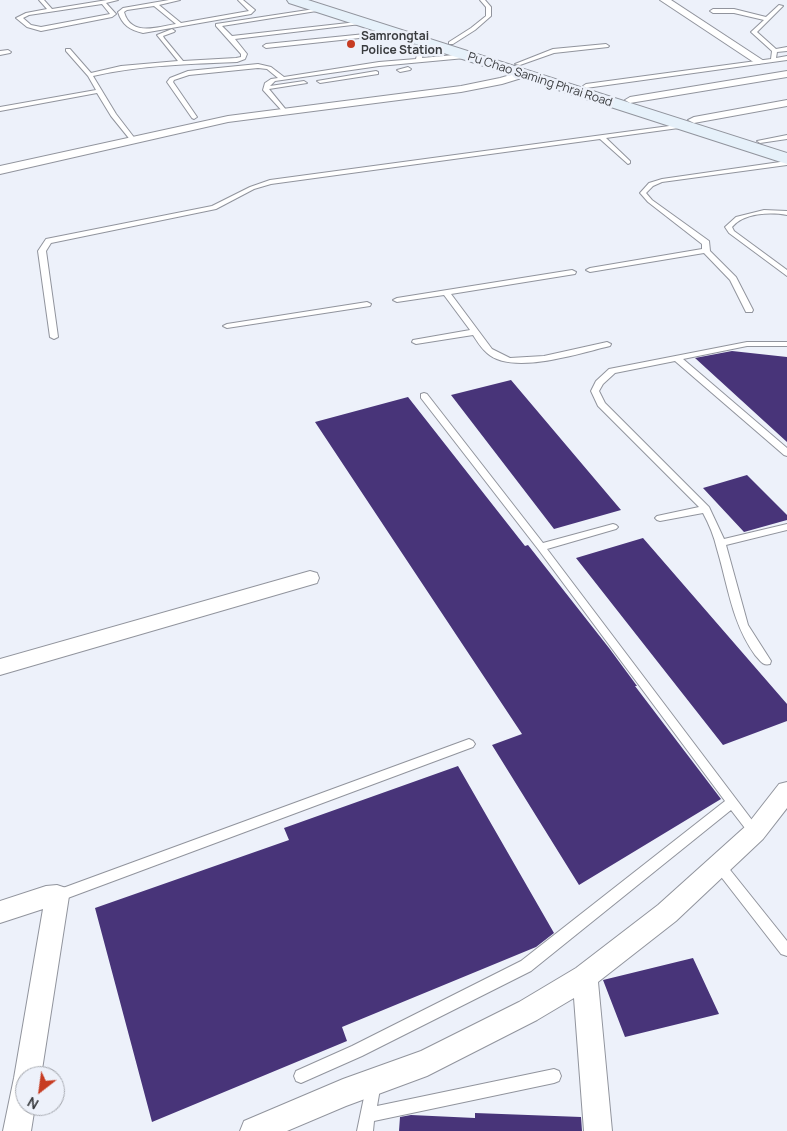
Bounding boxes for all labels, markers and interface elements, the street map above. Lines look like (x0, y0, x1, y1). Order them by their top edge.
place label: Samrongtai Police Station (361, 30, 443, 58)
marker: Samrongtai Police Station (345, 38, 357, 50)
street label: Pu Chao Saming Phrai Road (466, 50, 614, 110)
north arrow (15, 1066, 65, 1116)
text: N (24, 1093, 42, 1114)

